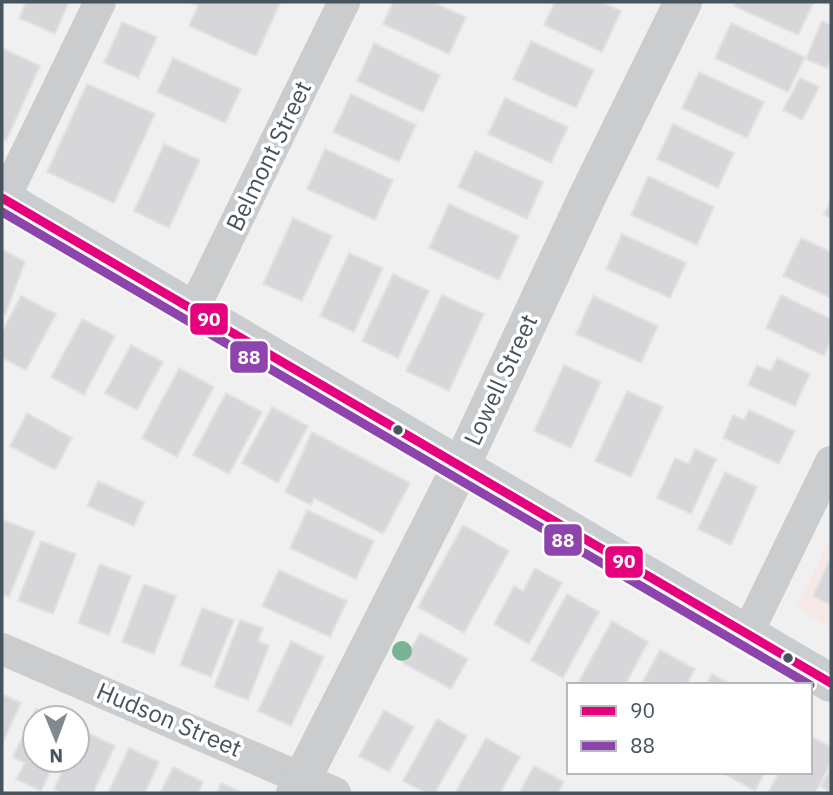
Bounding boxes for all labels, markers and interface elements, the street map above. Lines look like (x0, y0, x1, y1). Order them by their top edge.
street label: Belmont Street (218, 75, 318, 236)
line badge: 90 (189, 302, 229, 336)
text: 90 (198, 307, 220, 331)
street label: Lowell Street (456, 309, 544, 450)
line badge: 88 (229, 340, 269, 374)
text: 88 (238, 345, 260, 369)
unlabelled marker (391, 423, 405, 437)
line badge: 88 (543, 523, 583, 557)
text: 88 (552, 528, 574, 552)
line badge: 90 (604, 545, 644, 579)
text: 90 (613, 549, 635, 573)
unlabelled marker (781, 651, 795, 665)
street label: Hudson Street (92, 674, 247, 764)
legend (567, 683, 812, 774)
text: 90 (630, 696, 655, 724)
north arrow (21, 704, 91, 774)
text: 88 (630, 731, 655, 759)
text: N (49, 744, 63, 768)

